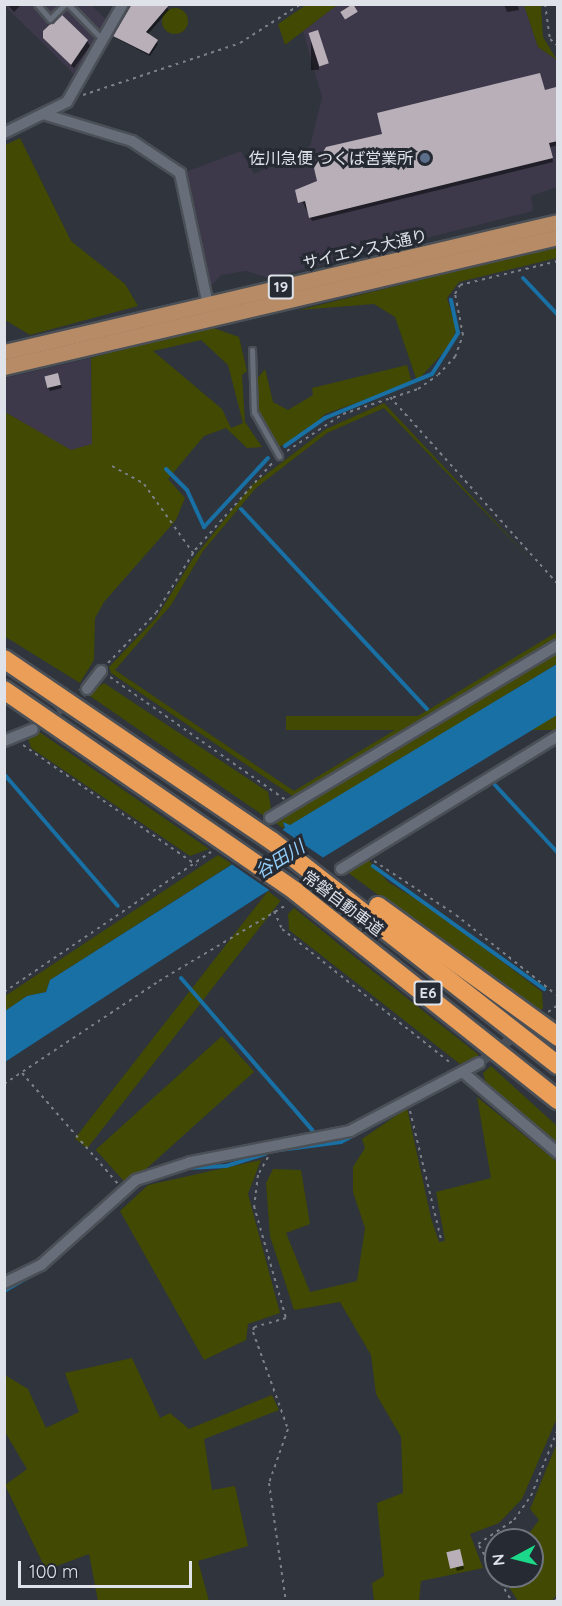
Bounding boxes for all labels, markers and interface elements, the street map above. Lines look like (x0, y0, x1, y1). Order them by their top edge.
place label: 佐川急便 つくば営業所 (249, 148, 413, 168)
marker: 佐川急便 つくば営業所 (418, 151, 432, 165)
street label: サイエンス大通り (300, 225, 430, 273)
road number: 19 (268, 275, 294, 299)
water label: 谷田川 (251, 837, 309, 883)
street label: 常磐自動車道 (299, 866, 387, 940)
road number: E6 (413, 981, 443, 1005)
north arrow (484, 1528, 544, 1588)
scale bar (21, 1549, 195, 1587)
text: N (487, 1553, 509, 1567)
text: 100 m (29, 1560, 78, 1583)

